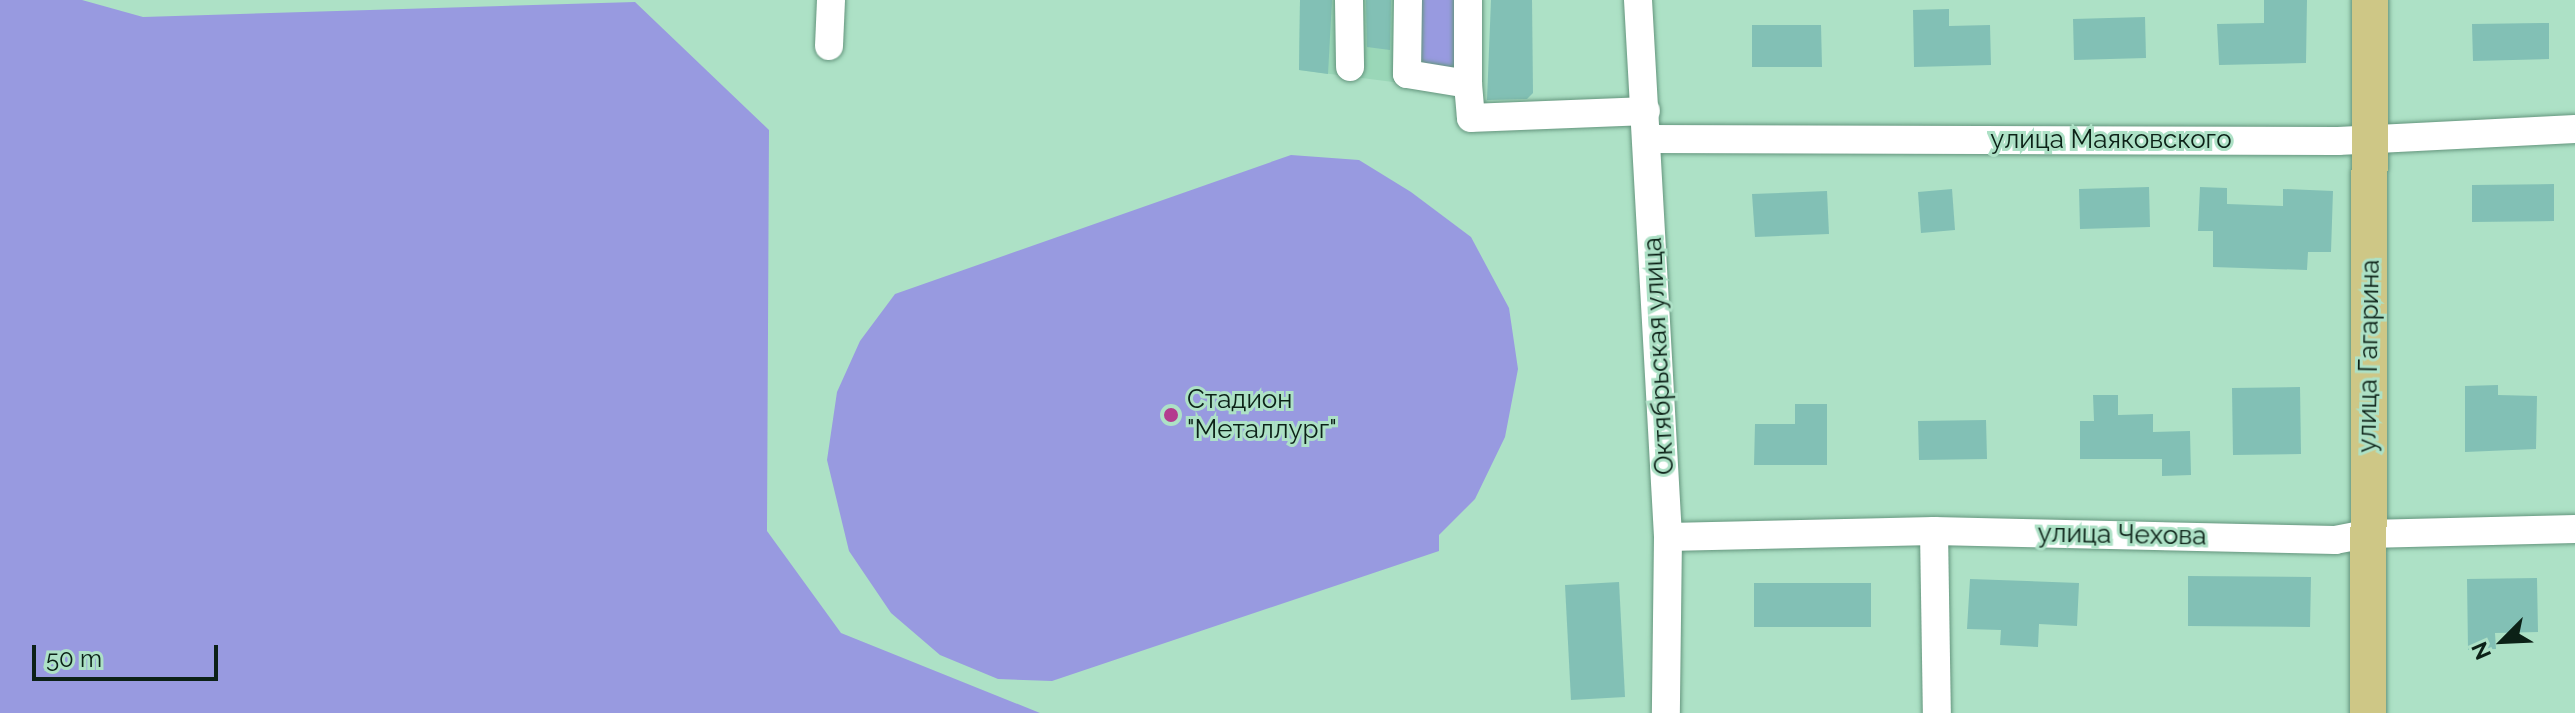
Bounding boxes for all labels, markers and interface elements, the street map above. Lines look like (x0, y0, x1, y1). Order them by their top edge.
street label: улица Маяковского (1990, 124, 2232, 156)
street label: Октябрьская улица (1637, 236, 1681, 476)
street label: улица Гагарина (2352, 259, 2386, 453)
place label: Стадион "Металлург" (1187, 384, 1337, 446)
marker: Стадион "Металлург" (1162, 406, 1180, 424)
street label: улица Чехова (2037, 518, 2207, 552)
north arrow (2463, 601, 2543, 681)
scale bar (36, 629, 222, 679)
text: N (2466, 638, 2496, 664)
text: 50 m (46, 644, 102, 673)

